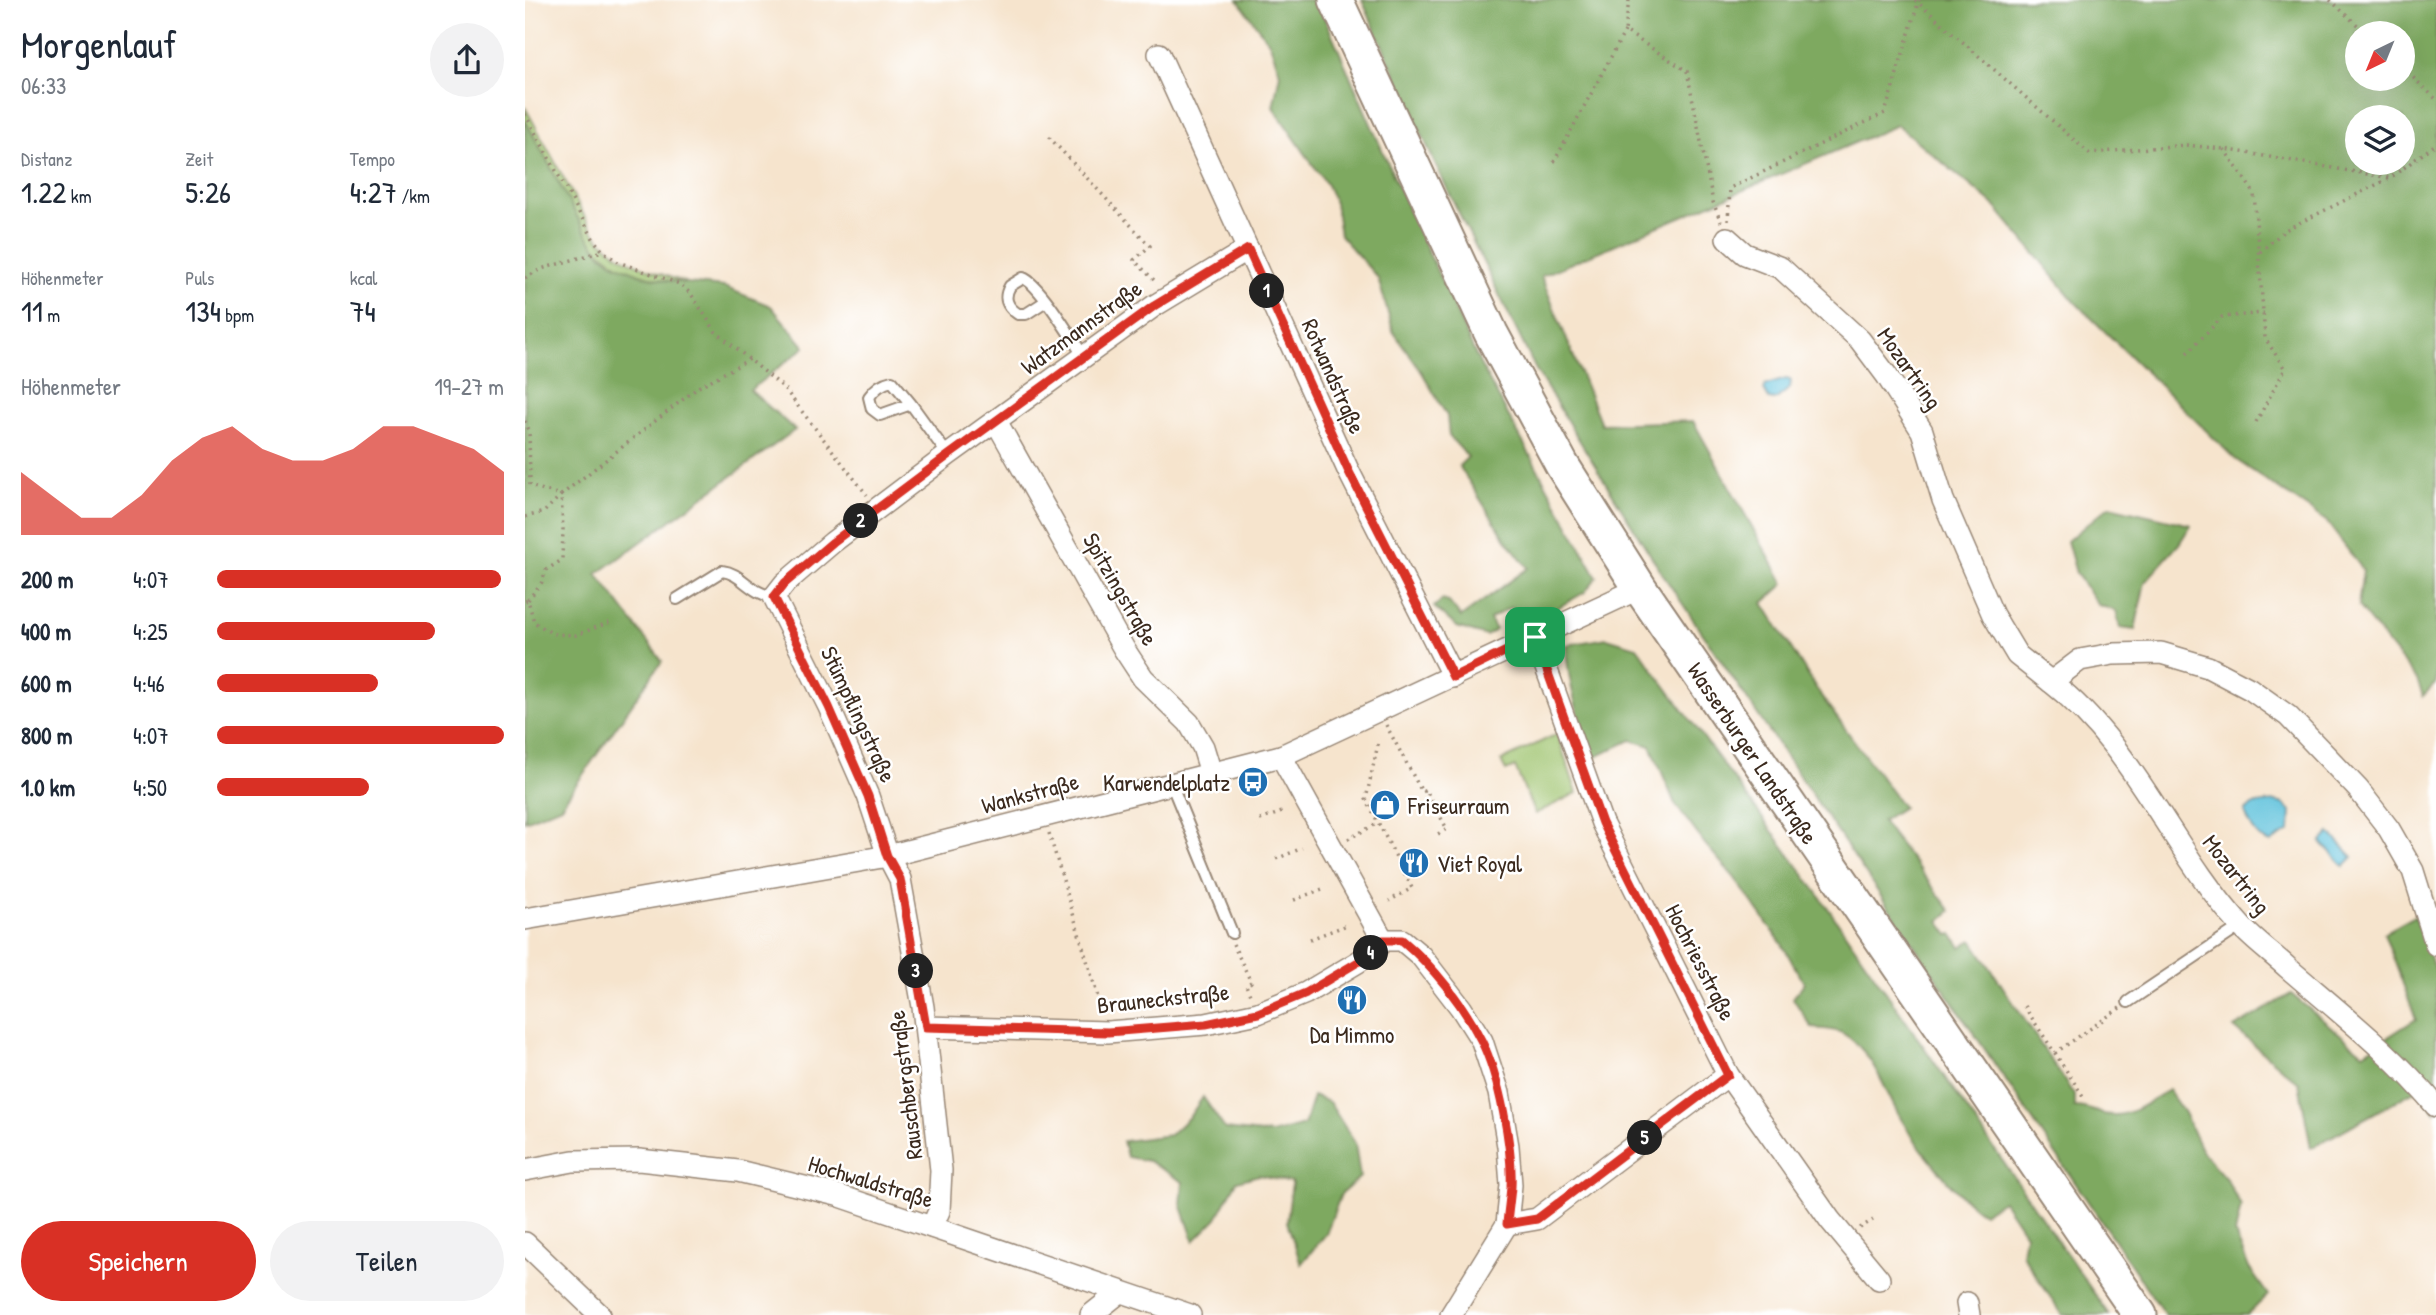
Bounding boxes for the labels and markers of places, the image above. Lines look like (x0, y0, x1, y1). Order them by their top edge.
pin: 1 (1249, 274, 1285, 308)
pin: 2 (843, 504, 879, 538)
pin (1505, 607, 1565, 667)
bus stop icon: Karwendelplatz (1236, 765, 1270, 799)
place label: Karwendelplatz (1103, 767, 1230, 798)
shop icon: Friseurraum (1368, 788, 1402, 822)
place label: Friseurraum (1407, 790, 1509, 821)
restaurant icon: Viet Royal (1397, 846, 1431, 880)
place label: Viet Royal (1437, 848, 1523, 879)
pin: 4 (1353, 936, 1389, 970)
pin: 3 (899, 954, 933, 988)
restaurant icon: Da Mimmo (1335, 983, 1369, 1017)
place label: Da Mimmo (1310, 1019, 1394, 1050)
pin: 5 (1627, 1120, 1663, 1156)

